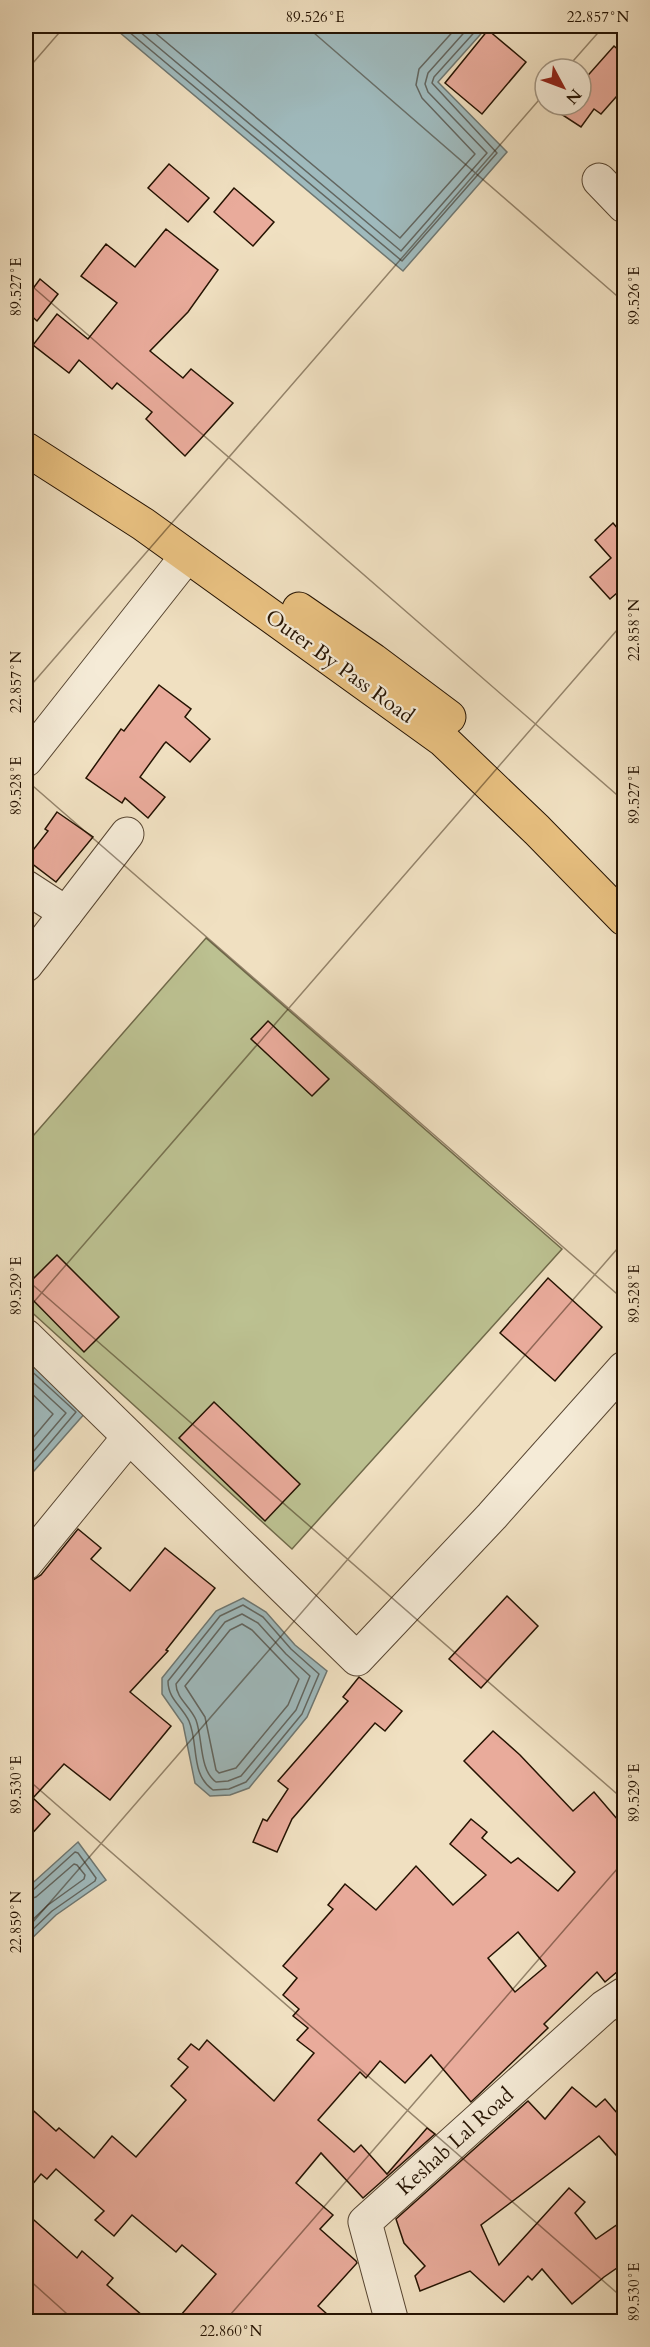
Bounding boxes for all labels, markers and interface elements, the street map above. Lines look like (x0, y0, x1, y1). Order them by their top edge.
text: 89.526°E (285, 7, 345, 27)
text: 22.857°N (567, 7, 630, 27)
north arrow (533, 57, 593, 117)
text: N (561, 84, 586, 109)
text: 89.527°E (6, 257, 26, 317)
text: 89.526°E (624, 266, 644, 326)
text: 22.858°N (624, 598, 644, 661)
street label: Outer By Pass Road (259, 603, 420, 730)
text: 22.857°N (6, 650, 26, 713)
text: 89.528°E (6, 756, 26, 816)
text: 89.527°E (624, 765, 644, 825)
text: 89.529°E (6, 1256, 26, 1316)
text: 89.528°E (624, 1264, 644, 1324)
text: 89.530°E (6, 1755, 26, 1815)
text: 89.529°E (624, 1763, 644, 1823)
text: 22.859°N (6, 1890, 26, 1953)
street label: Keshab Lal Road (390, 2081, 520, 2202)
text: 89.530°E (624, 2262, 644, 2322)
text: 22.860°N (200, 2321, 263, 2341)

